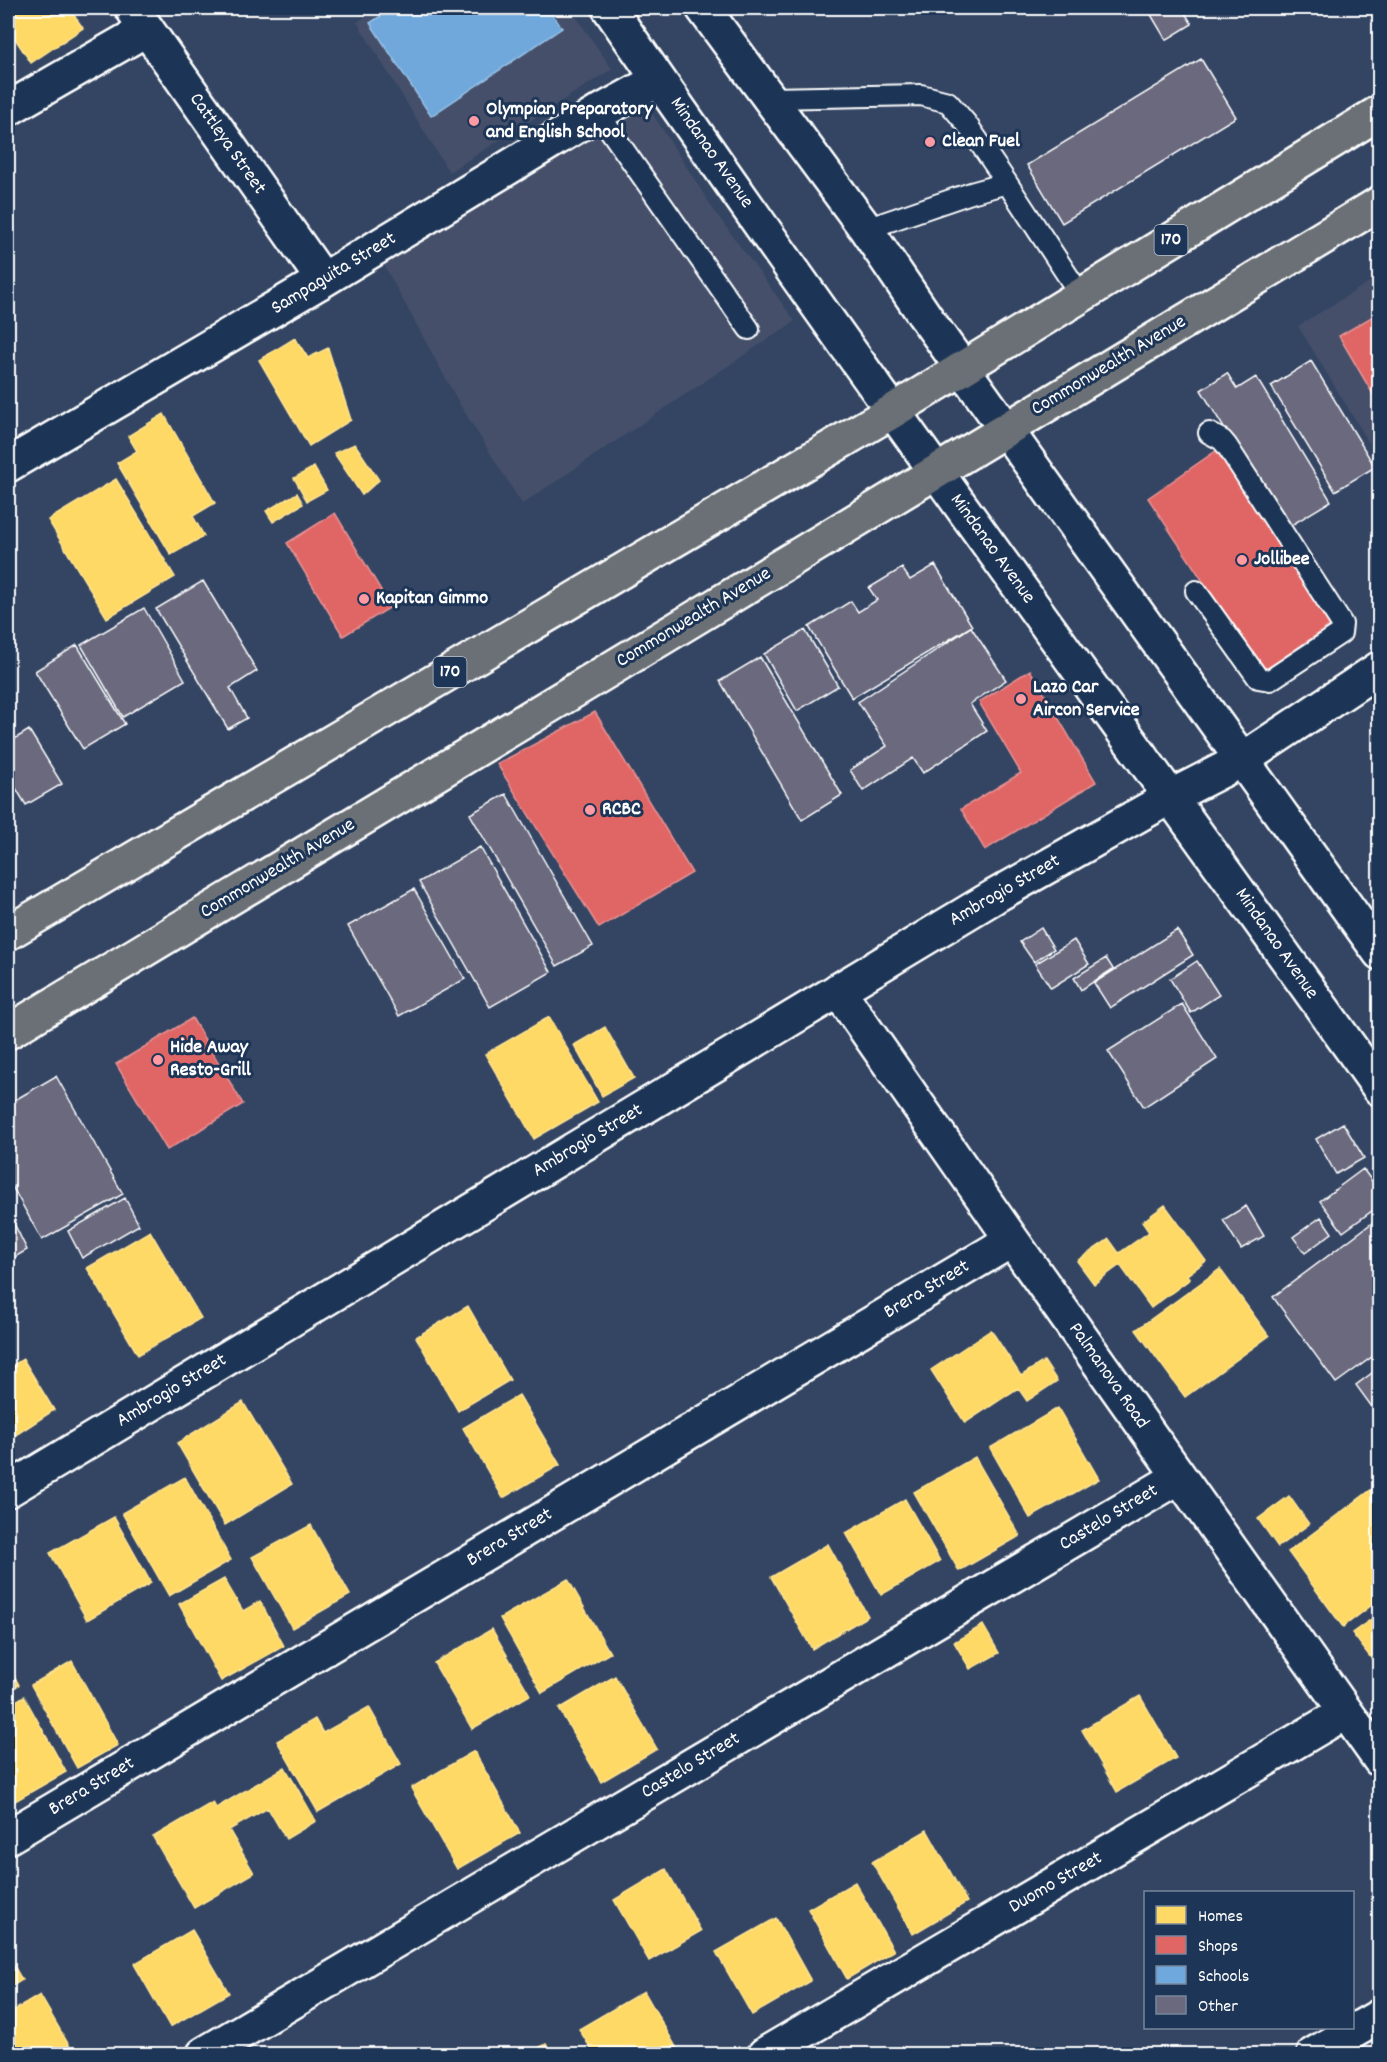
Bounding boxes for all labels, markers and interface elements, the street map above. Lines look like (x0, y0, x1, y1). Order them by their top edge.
street label: Cattleya Street (182, 88, 272, 200)
street label: Mindanao Avenue (662, 92, 760, 215)
place label: Olympian Preparatory and English School (486, 96, 654, 147)
marker: Olympian Preparatory and English School (467, 114, 481, 128)
place label: Clean Fuel (942, 128, 1020, 156)
marker: Clean Fuel (923, 135, 937, 149)
road number: 170 (1154, 225, 1188, 255)
street label: Sampaguita Street (266, 226, 402, 322)
street label: Commonwealth Avenue (1026, 309, 1192, 423)
street label: Mindanao Avenue (942, 488, 1042, 610)
place label: Jollibee (1254, 546, 1310, 574)
marker: Jollibee (1235, 553, 1249, 567)
street label: Commonwealth Avenue (611, 561, 777, 675)
place label: Kapitan Gimmo (376, 585, 488, 613)
marker: Kapitan Gimmo (357, 592, 371, 606)
road number: 170 (434, 657, 466, 687)
place label: Lazo Car Aircon Service (1033, 674, 1140, 725)
marker: Lazo Car Aircon Service (1014, 692, 1028, 706)
place label: RCBC (602, 796, 641, 824)
marker: RCBC (583, 803, 597, 817)
street label: Commonwealth Avenue (195, 812, 361, 926)
street label: Ambrogio Street (944, 848, 1066, 934)
street label: Mindanao Avenue (1227, 883, 1325, 1006)
place label: Hide Away Resto-Grill (170, 1034, 251, 1085)
marker: Hide Away Resto-Grill (151, 1053, 165, 1067)
street label: Ambrogio Street (528, 1097, 648, 1185)
street label: Brera Street (879, 1253, 975, 1327)
street label: Palmanova Road (1061, 1317, 1155, 1435)
street label: Ambrogio Street (112, 1347, 232, 1435)
street label: Castelo Street (1054, 1477, 1164, 1559)
street label: Brera Street (462, 1501, 558, 1575)
street label: Castelo Street (636, 1725, 746, 1807)
street label: Brera Street (44, 1750, 140, 1824)
street label: Duomo Street (1004, 1845, 1108, 1921)
legend (1144, 1891, 1354, 2029)
text: Homes (1198, 1905, 1243, 1930)
text: Shops (1198, 1935, 1238, 1960)
text: Schools (1198, 1965, 1249, 1990)
text: Other (1198, 1995, 1238, 2020)

